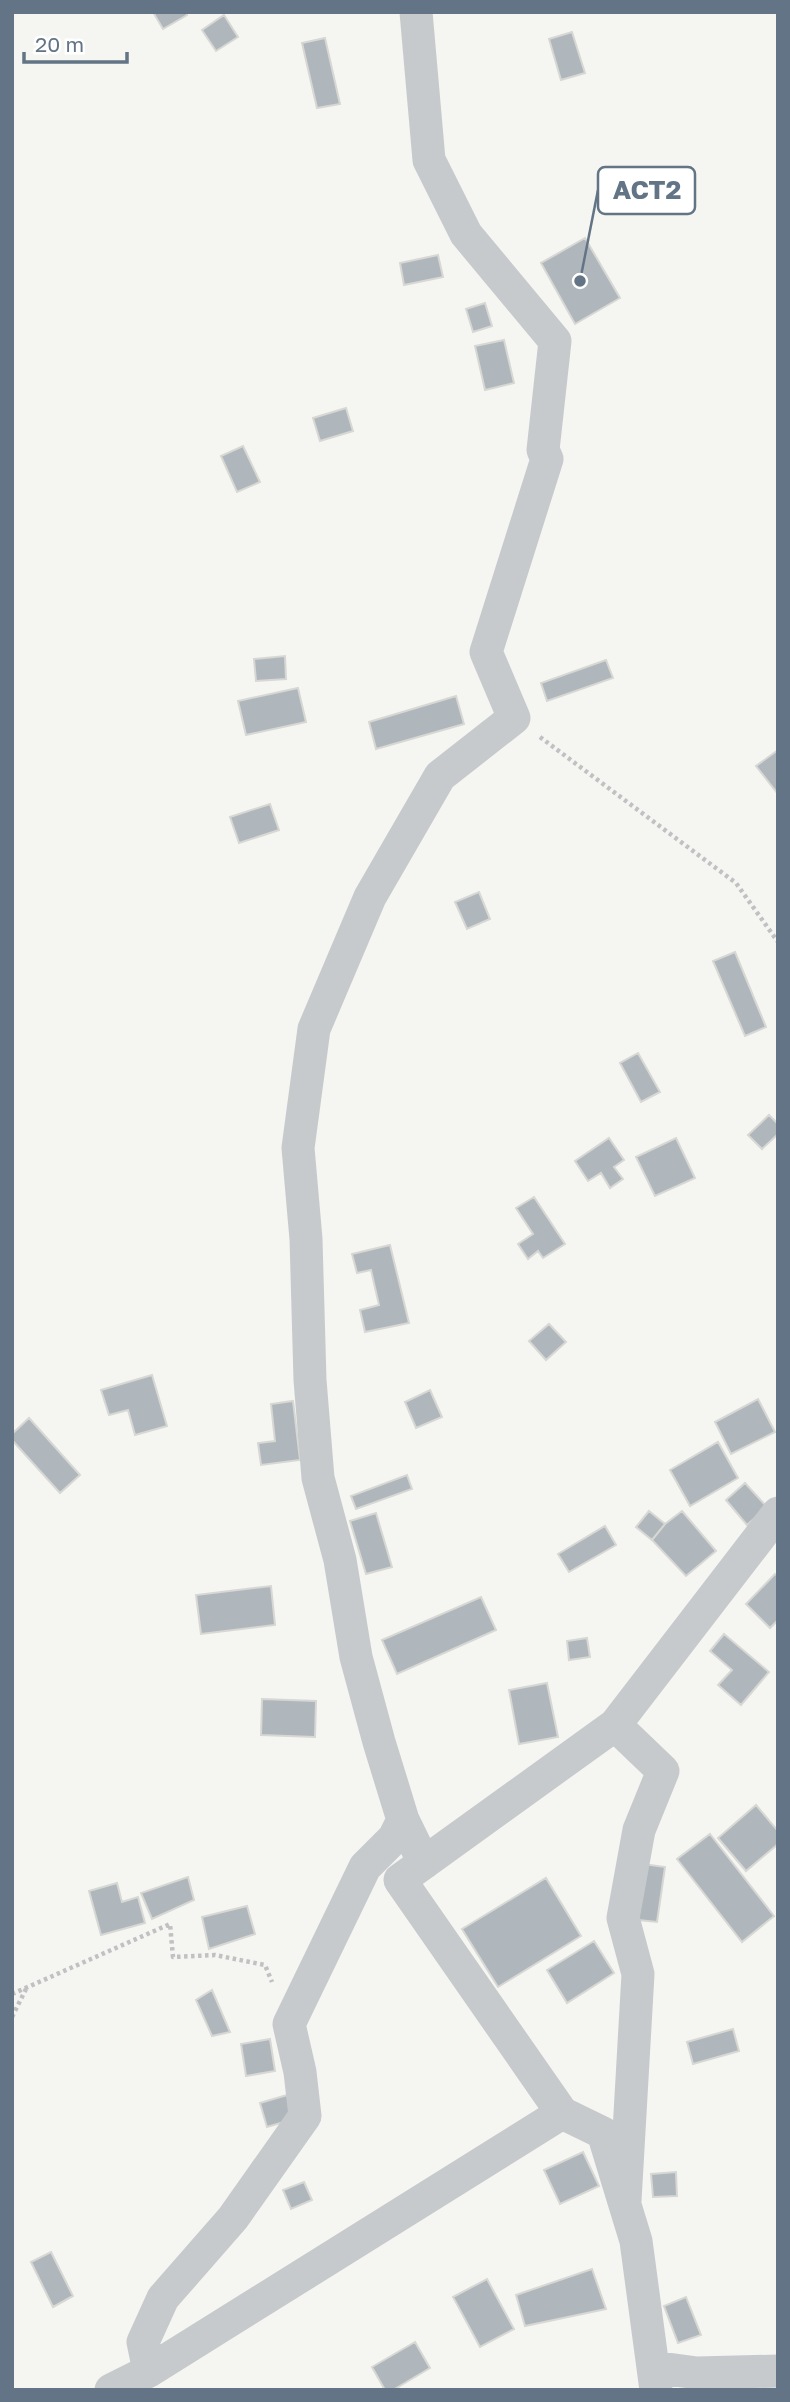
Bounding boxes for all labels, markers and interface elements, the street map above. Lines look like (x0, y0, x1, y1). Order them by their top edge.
scale bar (24, 21, 128, 65)
text: 20 m (35, 31, 84, 57)
callout: ACT2 (598, 167, 695, 214)
text: ACT2 (613, 174, 681, 205)

